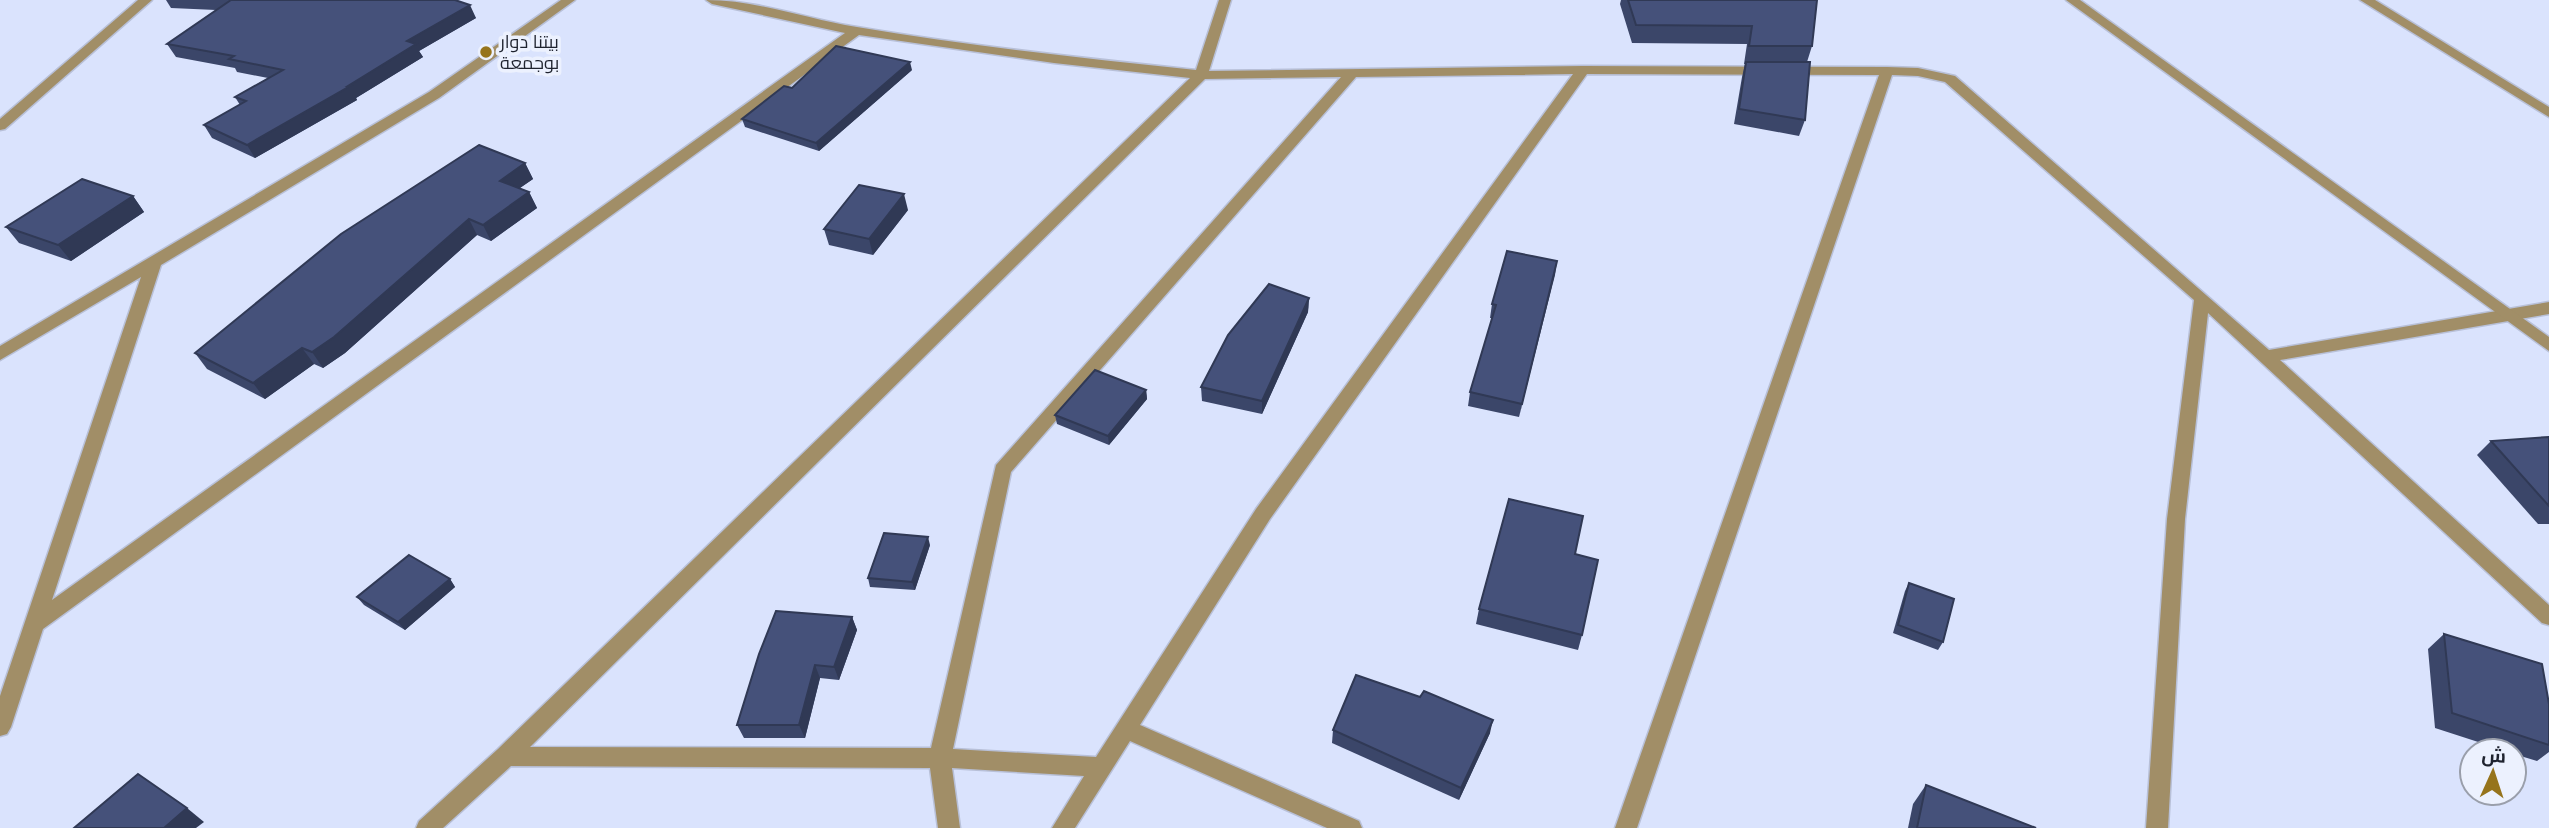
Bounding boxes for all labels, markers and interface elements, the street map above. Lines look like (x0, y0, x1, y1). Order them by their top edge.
place label: بيتنا دوار بوجمعة (499, 30, 559, 74)
marker: بيتنا دوار بوجمعة (478, 44, 494, 60)
north arrow (2458, 737, 2528, 807)
text: ش (2481, 742, 2507, 769)

